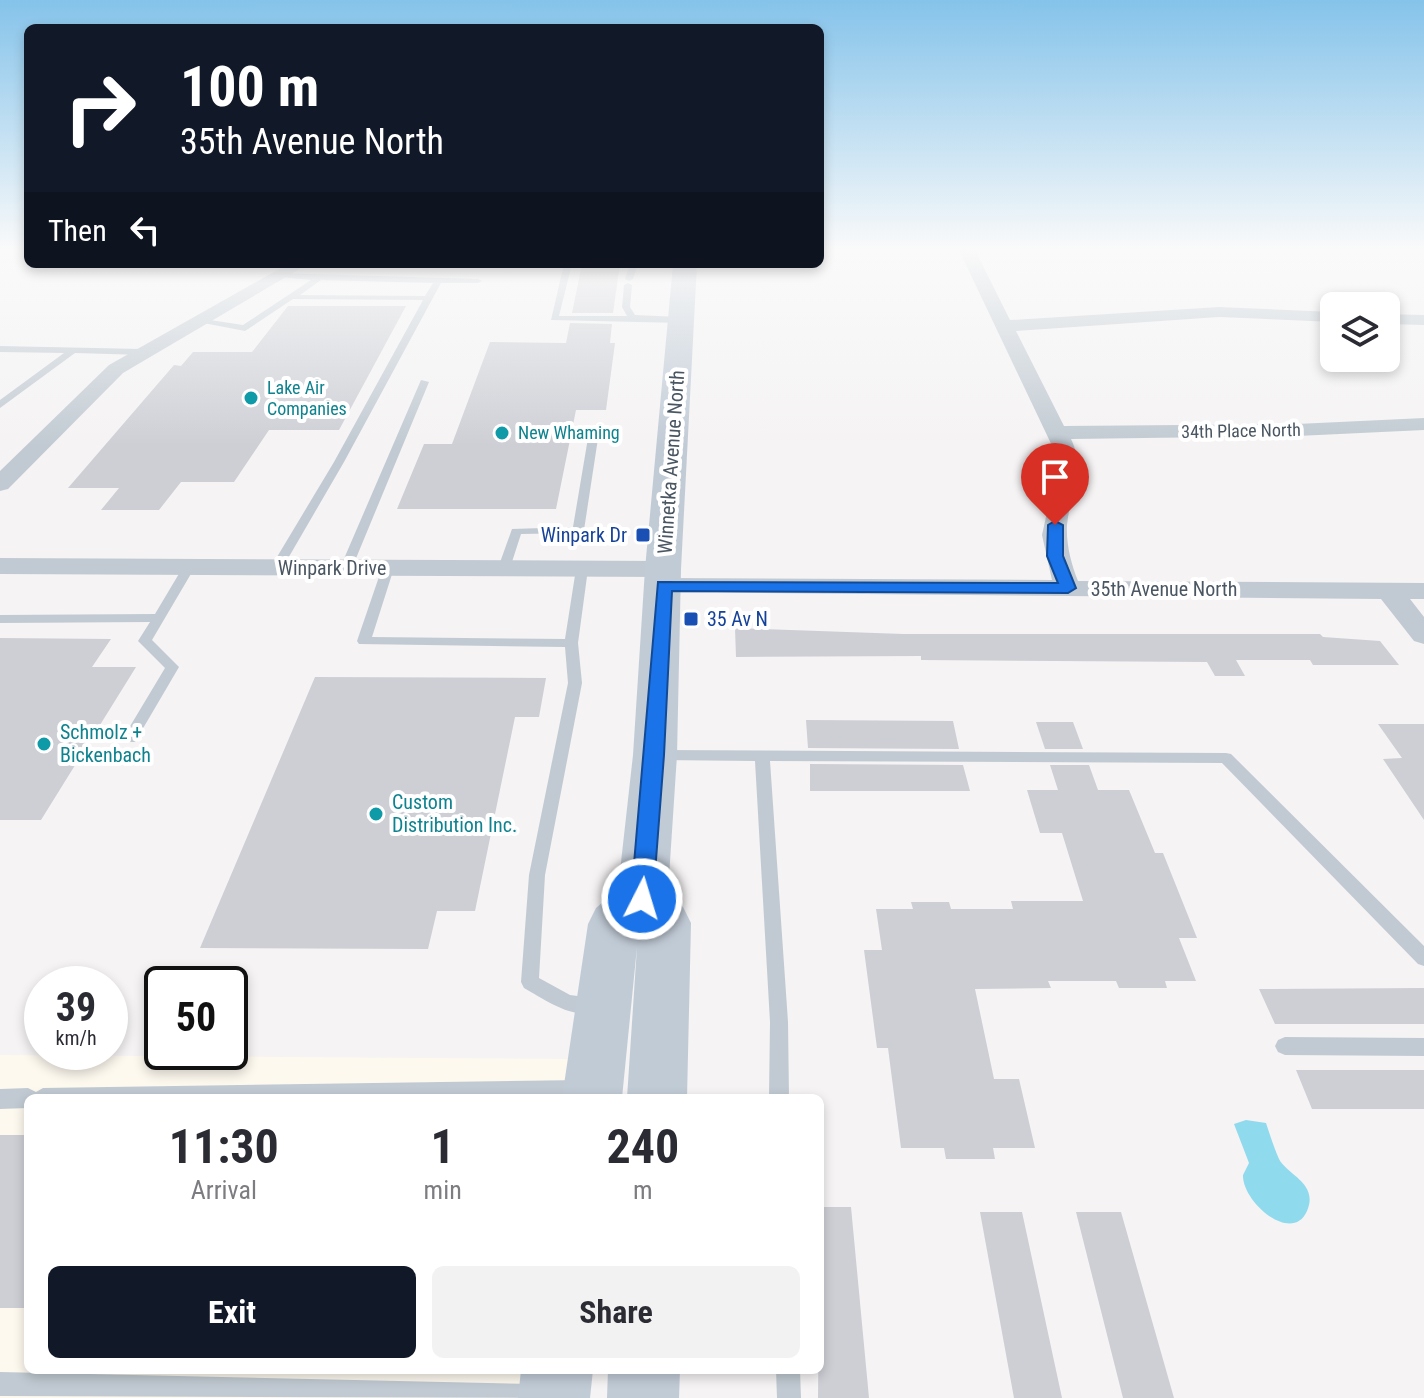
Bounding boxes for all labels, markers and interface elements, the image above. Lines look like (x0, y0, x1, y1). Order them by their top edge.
text: 100 m (180, 54, 319, 120)
icon: right (48, 56, 152, 160)
text: 35th Avenue North (180, 121, 444, 163)
icon: left (123, 208, 167, 252)
text: Then (48, 213, 107, 248)
map controls (1320, 292, 1400, 372)
button: layers (1320, 292, 1400, 372)
street label: Winnetka Avenue North (653, 369, 689, 555)
place label: Lake Air Companies (267, 377, 347, 419)
marker: Lake Air Companies (242, 389, 260, 407)
street label: 34th Place North (1181, 419, 1301, 442)
place label: New Whaming (518, 422, 620, 443)
marker: New Whaming (493, 424, 511, 442)
pin (1021, 443, 1089, 525)
icon: arrive (1033, 455, 1077, 499)
place label: Winpark Dr (541, 523, 627, 547)
marker: Winpark Dr (634, 526, 652, 544)
street label: Winpark Drive (278, 556, 386, 580)
street label: 35th Avenue North (1091, 577, 1237, 601)
place label: 35 Av N (707, 607, 768, 631)
marker: 35 Av N (682, 610, 700, 628)
place label: Schmolz + Bickenbach (60, 720, 151, 767)
marker: Schmolz + Bickenbach (35, 735, 53, 753)
place label: Custom Distribution Inc. (392, 790, 517, 837)
marker: Custom Distribution Inc. (367, 805, 385, 823)
position arrow (600, 857, 684, 941)
speed limit sign: 50 (144, 966, 248, 1070)
text: 39 (56, 984, 96, 1031)
text: km/h (55, 1026, 97, 1050)
text: 11:30 (169, 1118, 279, 1175)
text: 1 (431, 1118, 455, 1175)
text: 240 (606, 1118, 679, 1175)
text: Arrival (191, 1175, 257, 1205)
text: min (424, 1175, 462, 1205)
text: m (633, 1175, 653, 1205)
button: Exit (48, 1266, 416, 1358)
button: Share (432, 1266, 800, 1358)

